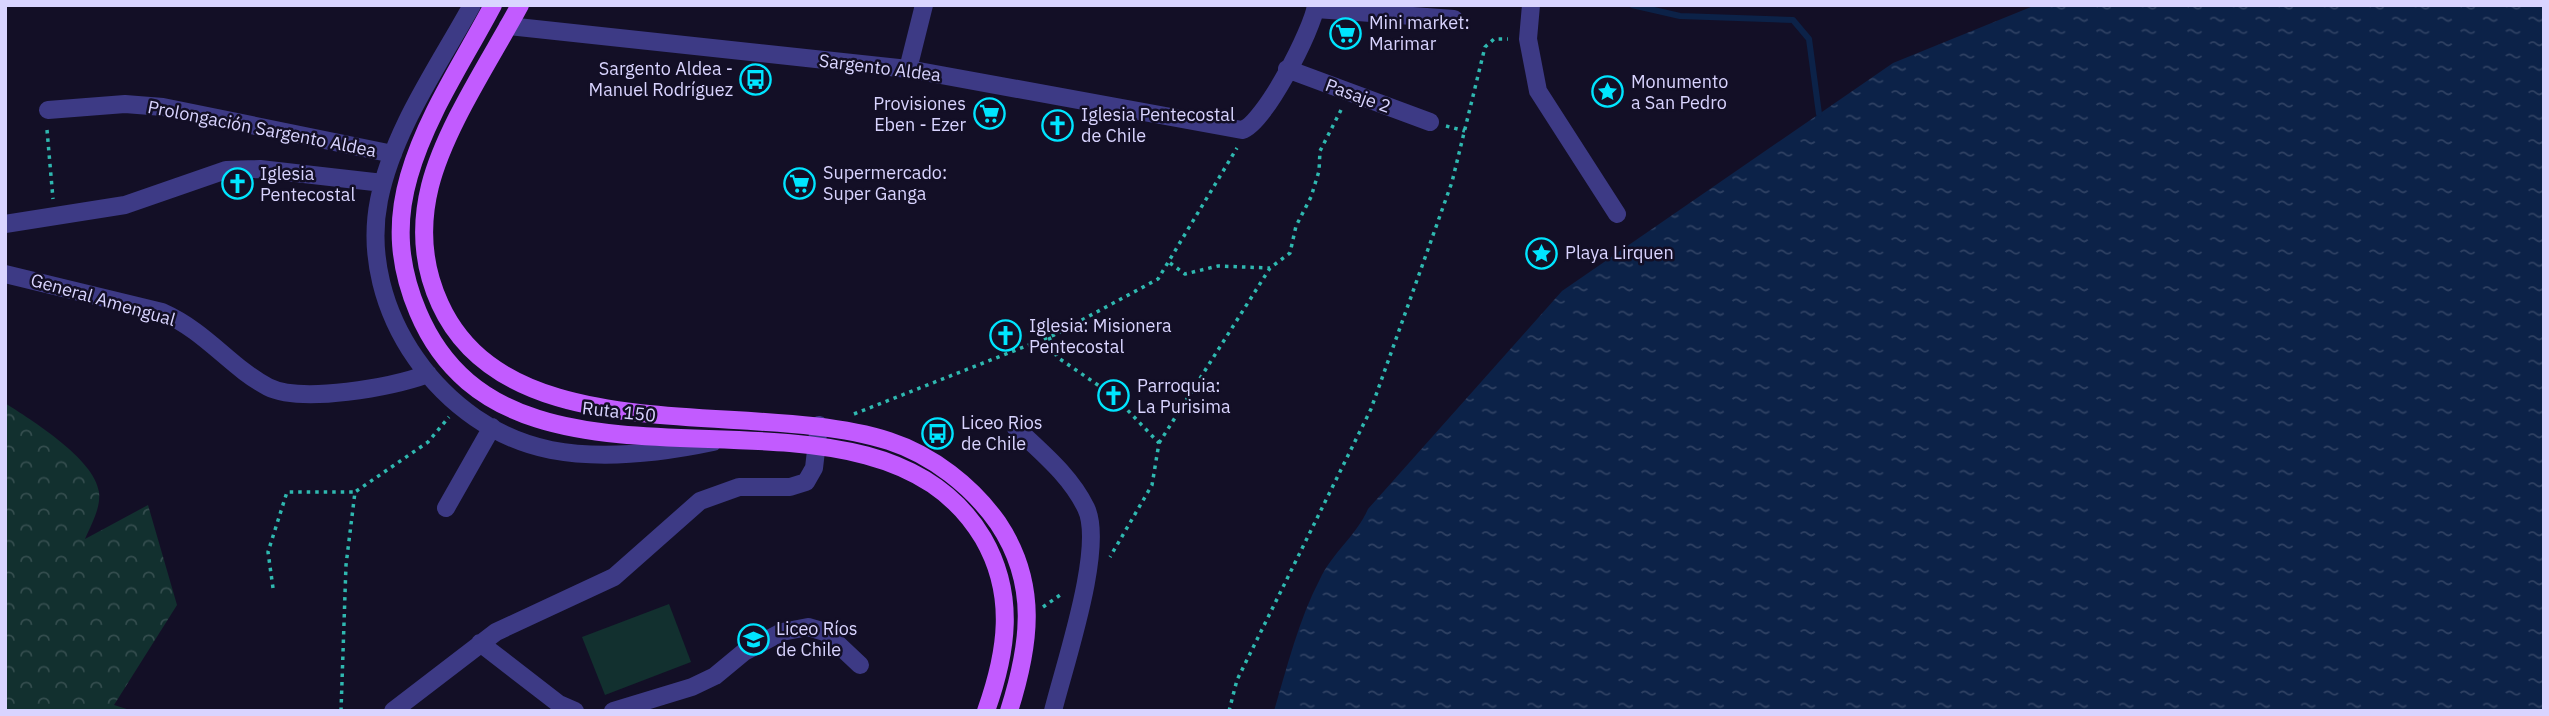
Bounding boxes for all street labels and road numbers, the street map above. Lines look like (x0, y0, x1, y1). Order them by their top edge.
street label: Sargento Aldea (818, 49, 943, 86)
street label: Pasaje 2 (1322, 73, 1394, 118)
street label: Prolongación Sargento Aldea (146, 95, 379, 162)
street label: General Amengual (28, 268, 178, 331)
street label: Ruta 150 (581, 396, 657, 427)

